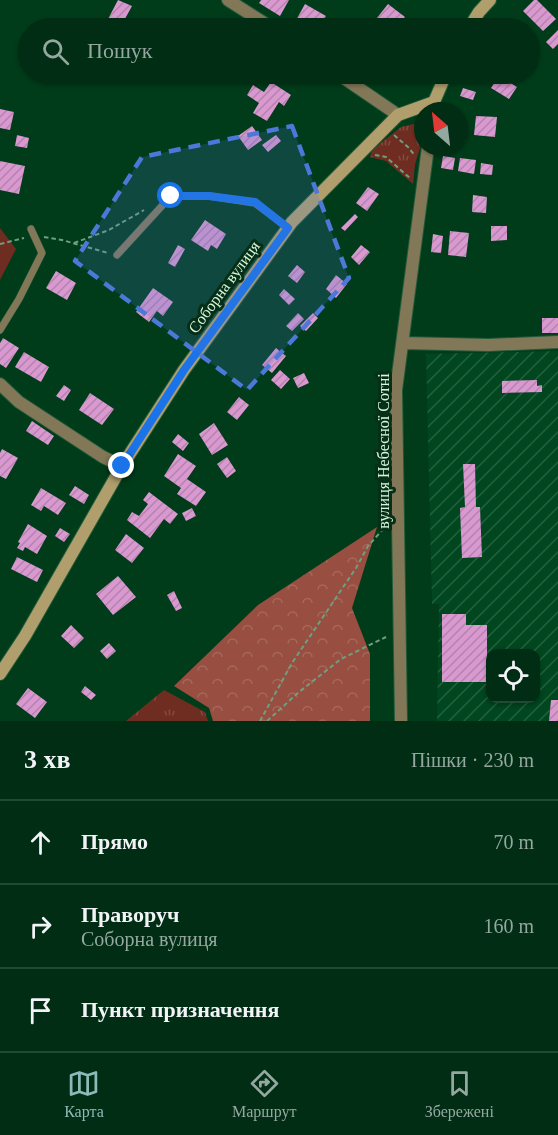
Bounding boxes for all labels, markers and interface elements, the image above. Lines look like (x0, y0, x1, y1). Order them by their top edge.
search box (18, 18, 540, 84)
icon: search (39, 35, 72, 68)
text: Пошук (87, 38, 153, 63)
north arrow (414, 102, 468, 156)
route start (157, 182, 183, 208)
street label: Соборна вулиця (185, 237, 264, 337)
street label: вулиця Небесної Сотні (375, 373, 393, 529)
route end (108, 452, 134, 478)
map controls (486, 649, 540, 703)
button: locate (486, 649, 540, 703)
text: 3 хв (24, 745, 71, 774)
text: Пішки · 230 m (411, 749, 534, 771)
icon: ahead (24, 826, 57, 859)
text: Прямо (81, 829, 148, 854)
text: 70 m (493, 831, 534, 853)
text: Праворуч (81, 902, 179, 927)
icon: right (24, 910, 57, 943)
text: 160 m (483, 915, 534, 937)
text: Соборна вулиця (81, 928, 218, 950)
icon: arrive (24, 994, 57, 1027)
text: Пункт призначення (81, 997, 279, 1022)
tab: Карта (64, 1067, 104, 1121)
tab: Маршрут (232, 1067, 296, 1121)
tab: Збережені (425, 1067, 494, 1121)

